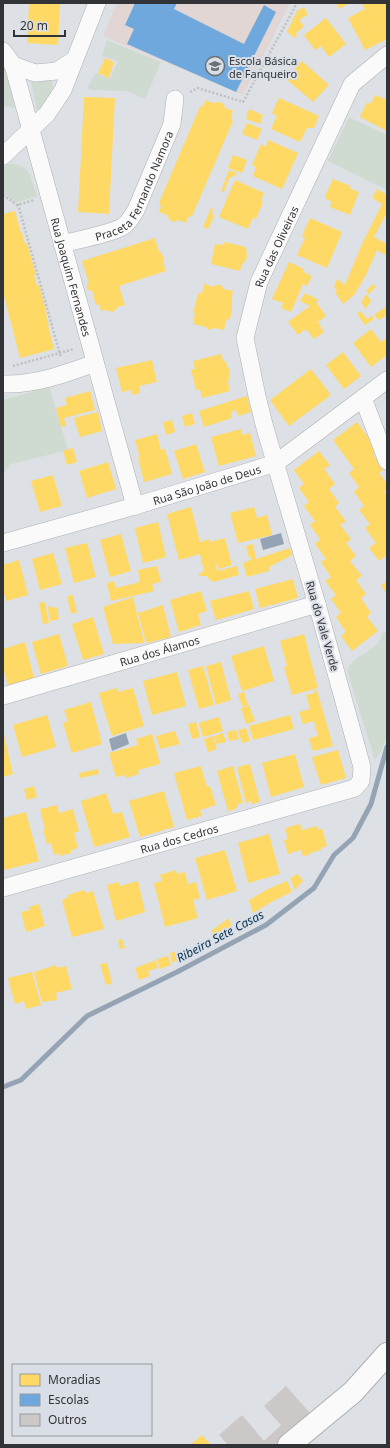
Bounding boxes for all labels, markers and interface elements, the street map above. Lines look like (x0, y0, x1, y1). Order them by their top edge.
scale bar (14, 12, 65, 38)
text: 20 m (20, 17, 48, 34)
place label: Escola Básica de Fanqueiro (229, 53, 297, 81)
school or university icon: Escola Básica de Fanqueiro (204, 55, 226, 77)
street label: Praceta Fernando Namora (93, 128, 176, 243)
street label: Rua das Oliveiras (251, 203, 301, 289)
street label: Rua Joaquim Fernandes (48, 216, 95, 338)
street label: Rua São João de Deus (151, 461, 262, 508)
street label: Rua do Vale Verde (303, 579, 343, 673)
street label: Rua dos Álamos (118, 631, 201, 669)
street label: Rua dos Cedros (138, 820, 220, 856)
water label: Ribeira Sete Casas (173, 906, 267, 966)
legend (12, 1364, 152, 1436)
text: Moradias (48, 1371, 101, 1388)
text: Escolas (48, 1391, 89, 1408)
text: Outros (48, 1411, 87, 1428)

